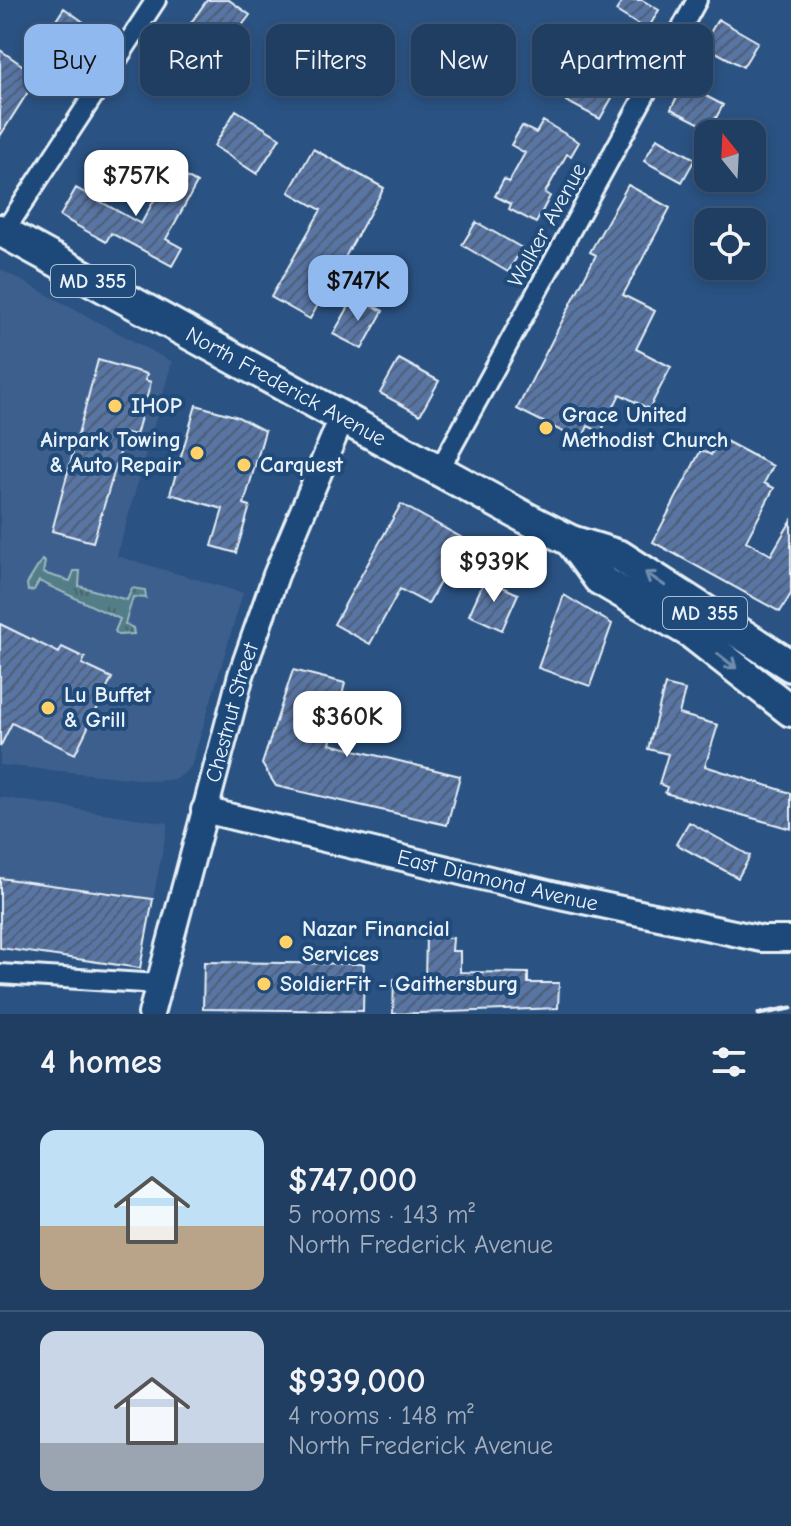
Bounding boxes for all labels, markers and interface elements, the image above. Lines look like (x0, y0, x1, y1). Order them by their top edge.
chip: Buy (24, 24, 124, 96)
chip: Rent (140, 24, 250, 96)
chip: Filters (266, 24, 395, 96)
chip: New (411, 24, 516, 96)
chip: Apartment (532, 24, 713, 96)
north arrow (694, 120, 766, 192)
map controls (694, 120, 766, 280)
pin: $757K (80, 150, 192, 218)
street label: Walker Avenue (502, 158, 592, 292)
text: $757K (102, 161, 170, 191)
button: locate (694, 208, 766, 280)
pin: $747K (302, 255, 414, 323)
road number: MD 355 (51, 265, 135, 297)
text: $747K (326, 266, 390, 296)
street label: North Frederick Avenue (181, 321, 391, 452)
place label: IHOP (131, 393, 182, 419)
marker: IHOP (106, 397, 124, 415)
place label: Grace United Methodist Church (562, 402, 728, 453)
marker: Grace United Methodist Church (537, 419, 555, 437)
place label: Airpark Towing & Auto Repair (40, 427, 181, 478)
marker: Airpark Towing & Auto Repair (188, 444, 206, 462)
place label: Carquest (260, 452, 344, 478)
marker: Carquest (235, 456, 253, 474)
pin: $939K (438, 536, 550, 604)
text: $939K (459, 547, 529, 577)
one-way arrow (644, 571, 666, 587)
road number: MD 355 (663, 597, 747, 629)
street label: Chestnut Street (200, 639, 264, 785)
one-way arrow (716, 653, 737, 670)
place label: Lu Buffet & Grill (64, 682, 152, 733)
pin: $360K (291, 691, 403, 759)
marker: Lu Buffet & Grill (39, 699, 57, 717)
text: $360K (311, 702, 383, 732)
street label: East Diamond Avenue (395, 844, 600, 917)
place label: Nazar Financial Services (302, 916, 450, 967)
marker: Nazar Financial Services (277, 933, 295, 951)
place label: SoldierFit - Gaithersburg (280, 971, 518, 997)
marker: SoldierFit - Gaithersburg (255, 975, 273, 993)
icon: filters (707, 1040, 751, 1084)
text: 4 homes (40, 1042, 162, 1082)
text: $747,000 (288, 1160, 417, 1200)
icon: home (104, 1162, 200, 1258)
text: 5 rooms · 143 m² (288, 1200, 475, 1230)
text: North Frederick Avenue (288, 1230, 553, 1260)
text: $939,000 (288, 1361, 426, 1401)
icon: home (104, 1363, 200, 1459)
text: 4 rooms · 148 m² (288, 1401, 474, 1431)
text: North Frederick Avenue (288, 1431, 553, 1461)

